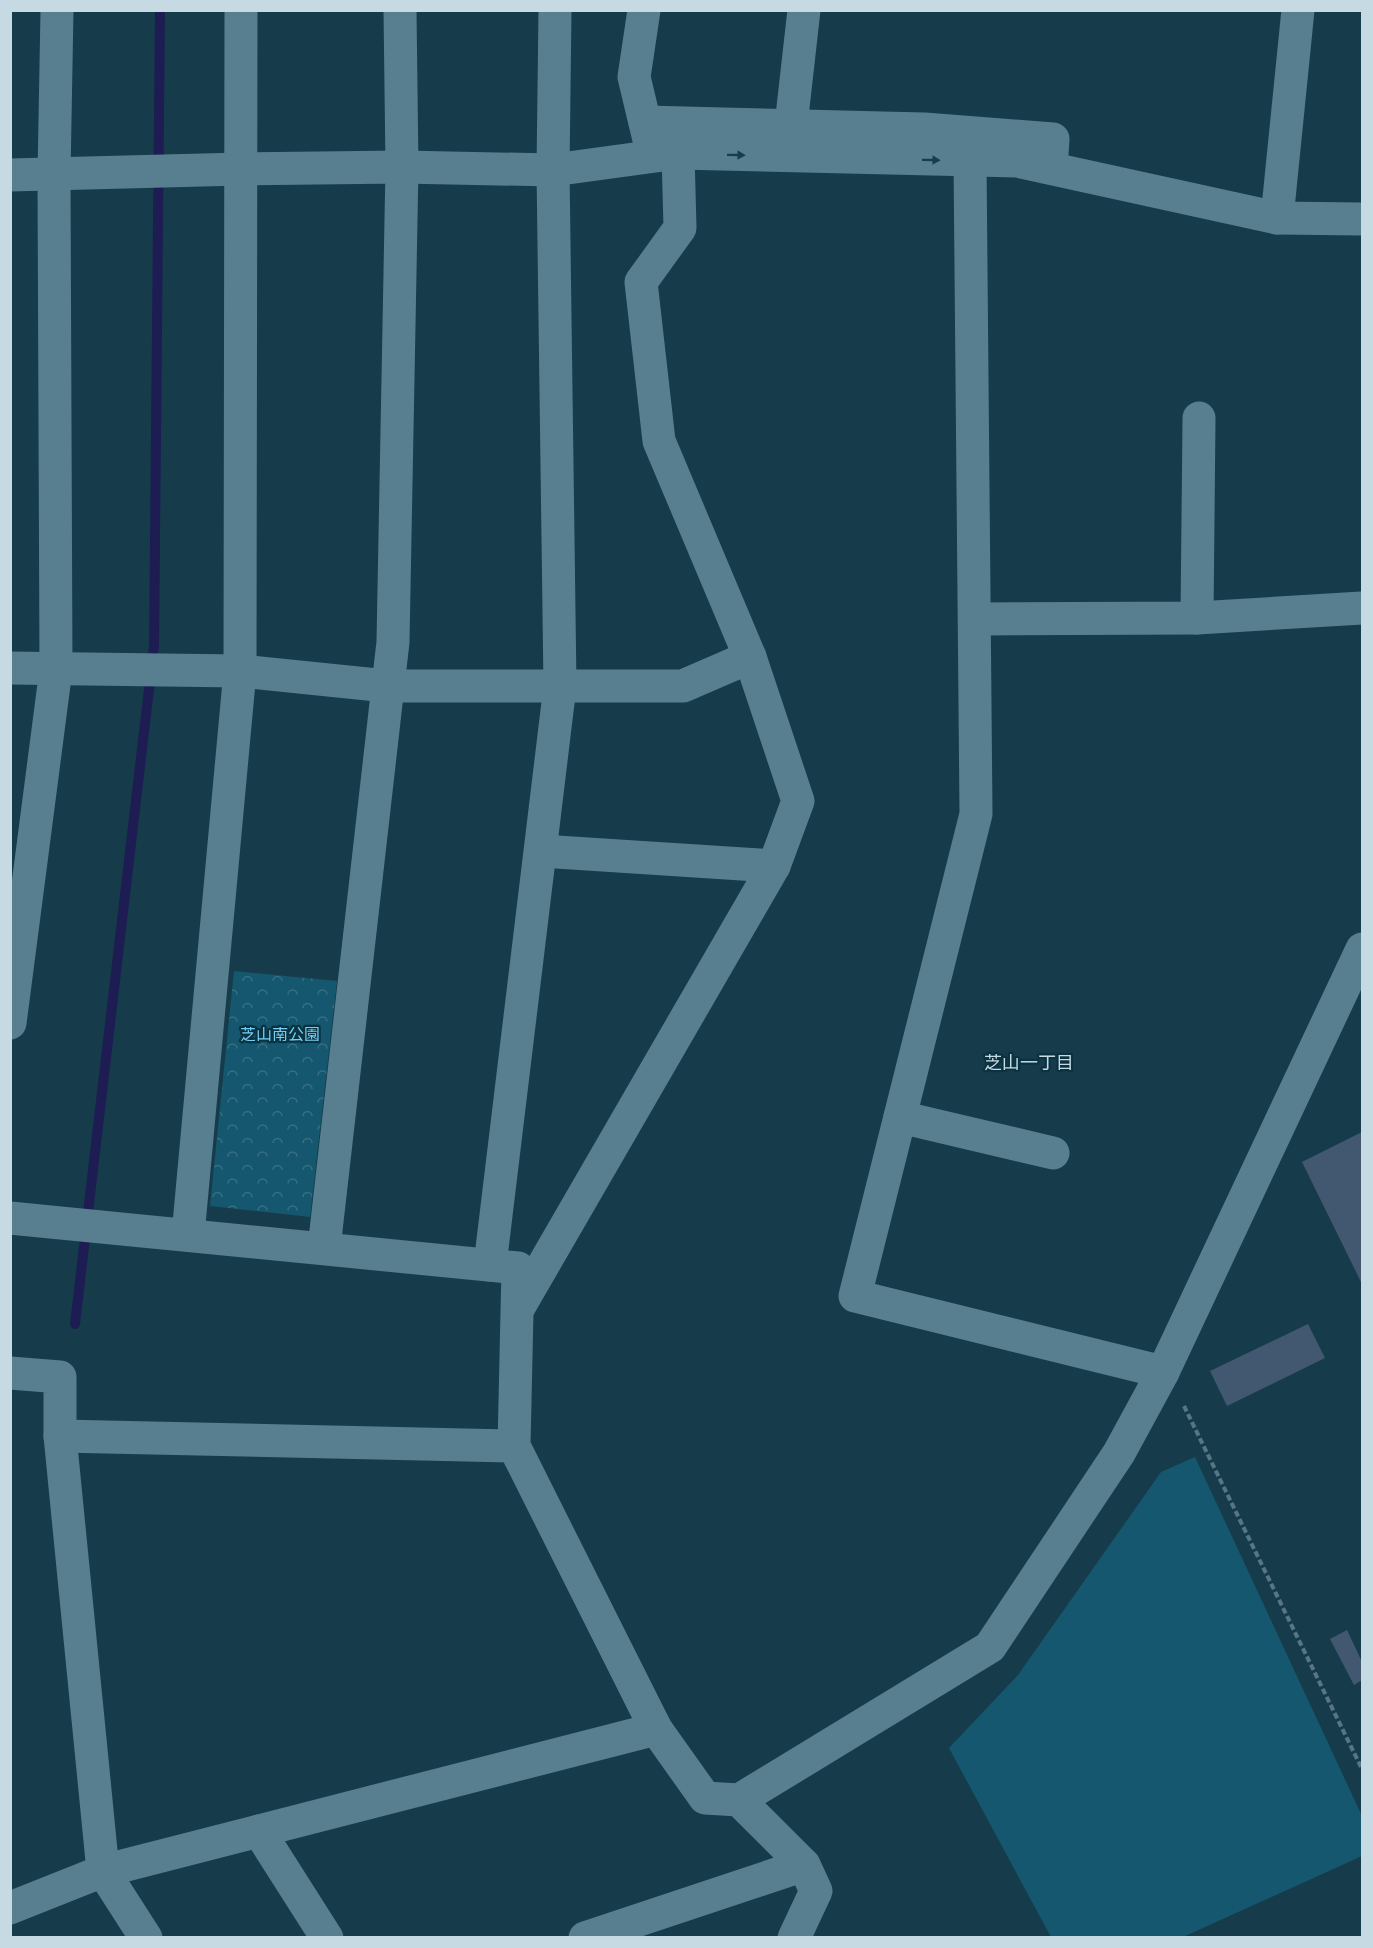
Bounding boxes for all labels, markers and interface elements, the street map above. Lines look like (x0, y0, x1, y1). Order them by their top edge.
one-way arrow (727, 150, 746, 160)
one-way arrow (922, 155, 941, 165)
park label: 芝山南公園 (240, 1024, 320, 1044)
district label: 芝山一丁目 (984, 1051, 1074, 1074)

